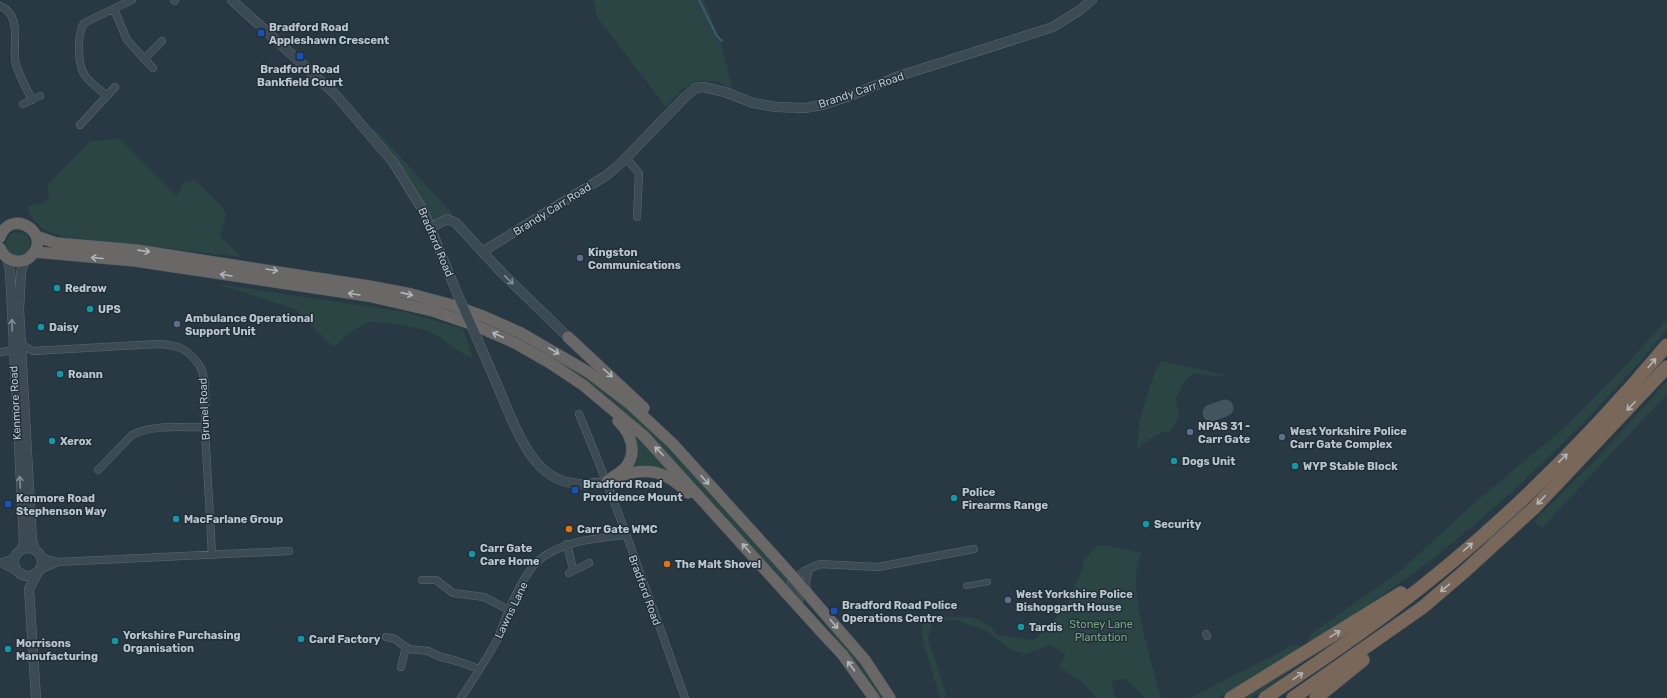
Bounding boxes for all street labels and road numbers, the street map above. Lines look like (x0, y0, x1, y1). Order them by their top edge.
street label: Brandy Carr Road (817, 70, 906, 111)
street label: Brandy Carr Road (511, 180, 594, 239)
street label: Bradford Road (415, 206, 456, 279)
street label: Kenmore Road (7, 366, 24, 440)
street label: Brunel Road (196, 377, 213, 440)
street label: Bradford Road (626, 553, 663, 627)
street label: Lawns Lane (492, 580, 531, 641)

